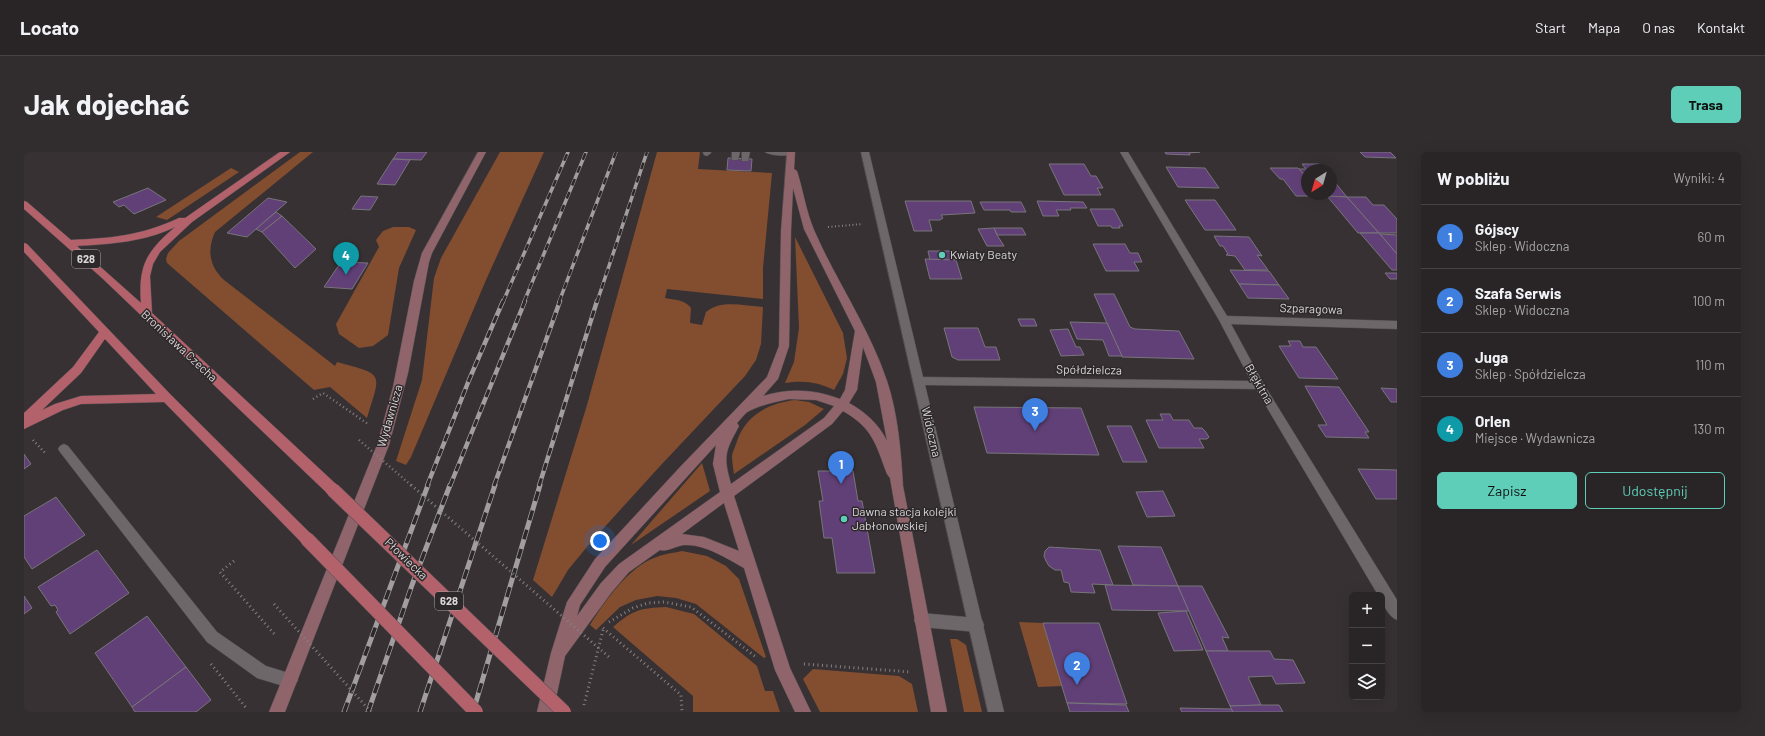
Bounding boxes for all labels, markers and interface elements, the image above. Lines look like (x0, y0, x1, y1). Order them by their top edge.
text: Locato (20, 16, 79, 39)
text: Start (1535, 19, 1566, 36)
text: Mapa (1588, 19, 1620, 36)
text: O nas (1642, 19, 1675, 36)
text: Kontakt (1697, 19, 1745, 36)
button: Trasa (1671, 86, 1741, 123)
text: Jak dojechać (24, 87, 190, 121)
north arrow (1301, 164, 1337, 200)
text: W pobliżu (1437, 168, 1510, 188)
text: Wyniki: 4 (1673, 170, 1725, 186)
text: Gójscy (1475, 220, 1519, 238)
text: 1 (1448, 229, 1452, 245)
text: 60 m (1698, 229, 1725, 245)
text: Sklep · Widoczna (1475, 238, 1569, 254)
pin: 4 (333, 242, 359, 275)
place label: Kwiaty Beaty (950, 247, 1018, 261)
road number: 628 (72, 250, 100, 268)
marker: Kwiaty Beaty (937, 250, 947, 260)
text: Szafa Serwis (1475, 284, 1561, 302)
text: 2 (1446, 293, 1454, 309)
text: 100 m (1692, 293, 1725, 309)
street label: Szparagowa (1279, 300, 1343, 316)
text: Sklep · Widoczna (1475, 302, 1569, 318)
street label: Bronisława Czecha (139, 306, 221, 384)
text: Juga (1475, 348, 1508, 366)
text: 3 (1446, 357, 1454, 373)
text: 110 m (1695, 357, 1725, 373)
street label: Spółdzielcza (1056, 361, 1122, 377)
street label: Błękitna (1243, 361, 1277, 406)
text: Sklep · Spółdzielcza (1475, 366, 1586, 382)
street label: Wydawnicza (373, 383, 405, 449)
pin: 3 (1022, 398, 1048, 431)
street label: Widoczna (919, 405, 945, 458)
text: Orlen (1475, 412, 1510, 430)
text: 4 (1446, 421, 1454, 437)
text: 130 m (1693, 421, 1725, 437)
text: Miejsce · Wydawnicza (1475, 430, 1595, 446)
pin: 1 (828, 451, 854, 484)
button: Zapisz (1437, 472, 1577, 509)
button: Udostępnij (1585, 472, 1725, 509)
place label: Dawna stacja kolejki Jabłonowskiej (852, 504, 957, 532)
marker: Dawna stacja kolejki Jabłonowskiej (839, 514, 849, 524)
your location (590, 531, 610, 551)
street label: Płowiecka (382, 535, 431, 582)
road number: 628 (435, 592, 463, 610)
map controls (1349, 592, 1385, 700)
button: + (1349, 592, 1385, 628)
button: − (1349, 628, 1385, 664)
pin: 2 (1064, 652, 1090, 685)
button: layers (1349, 664, 1385, 700)

